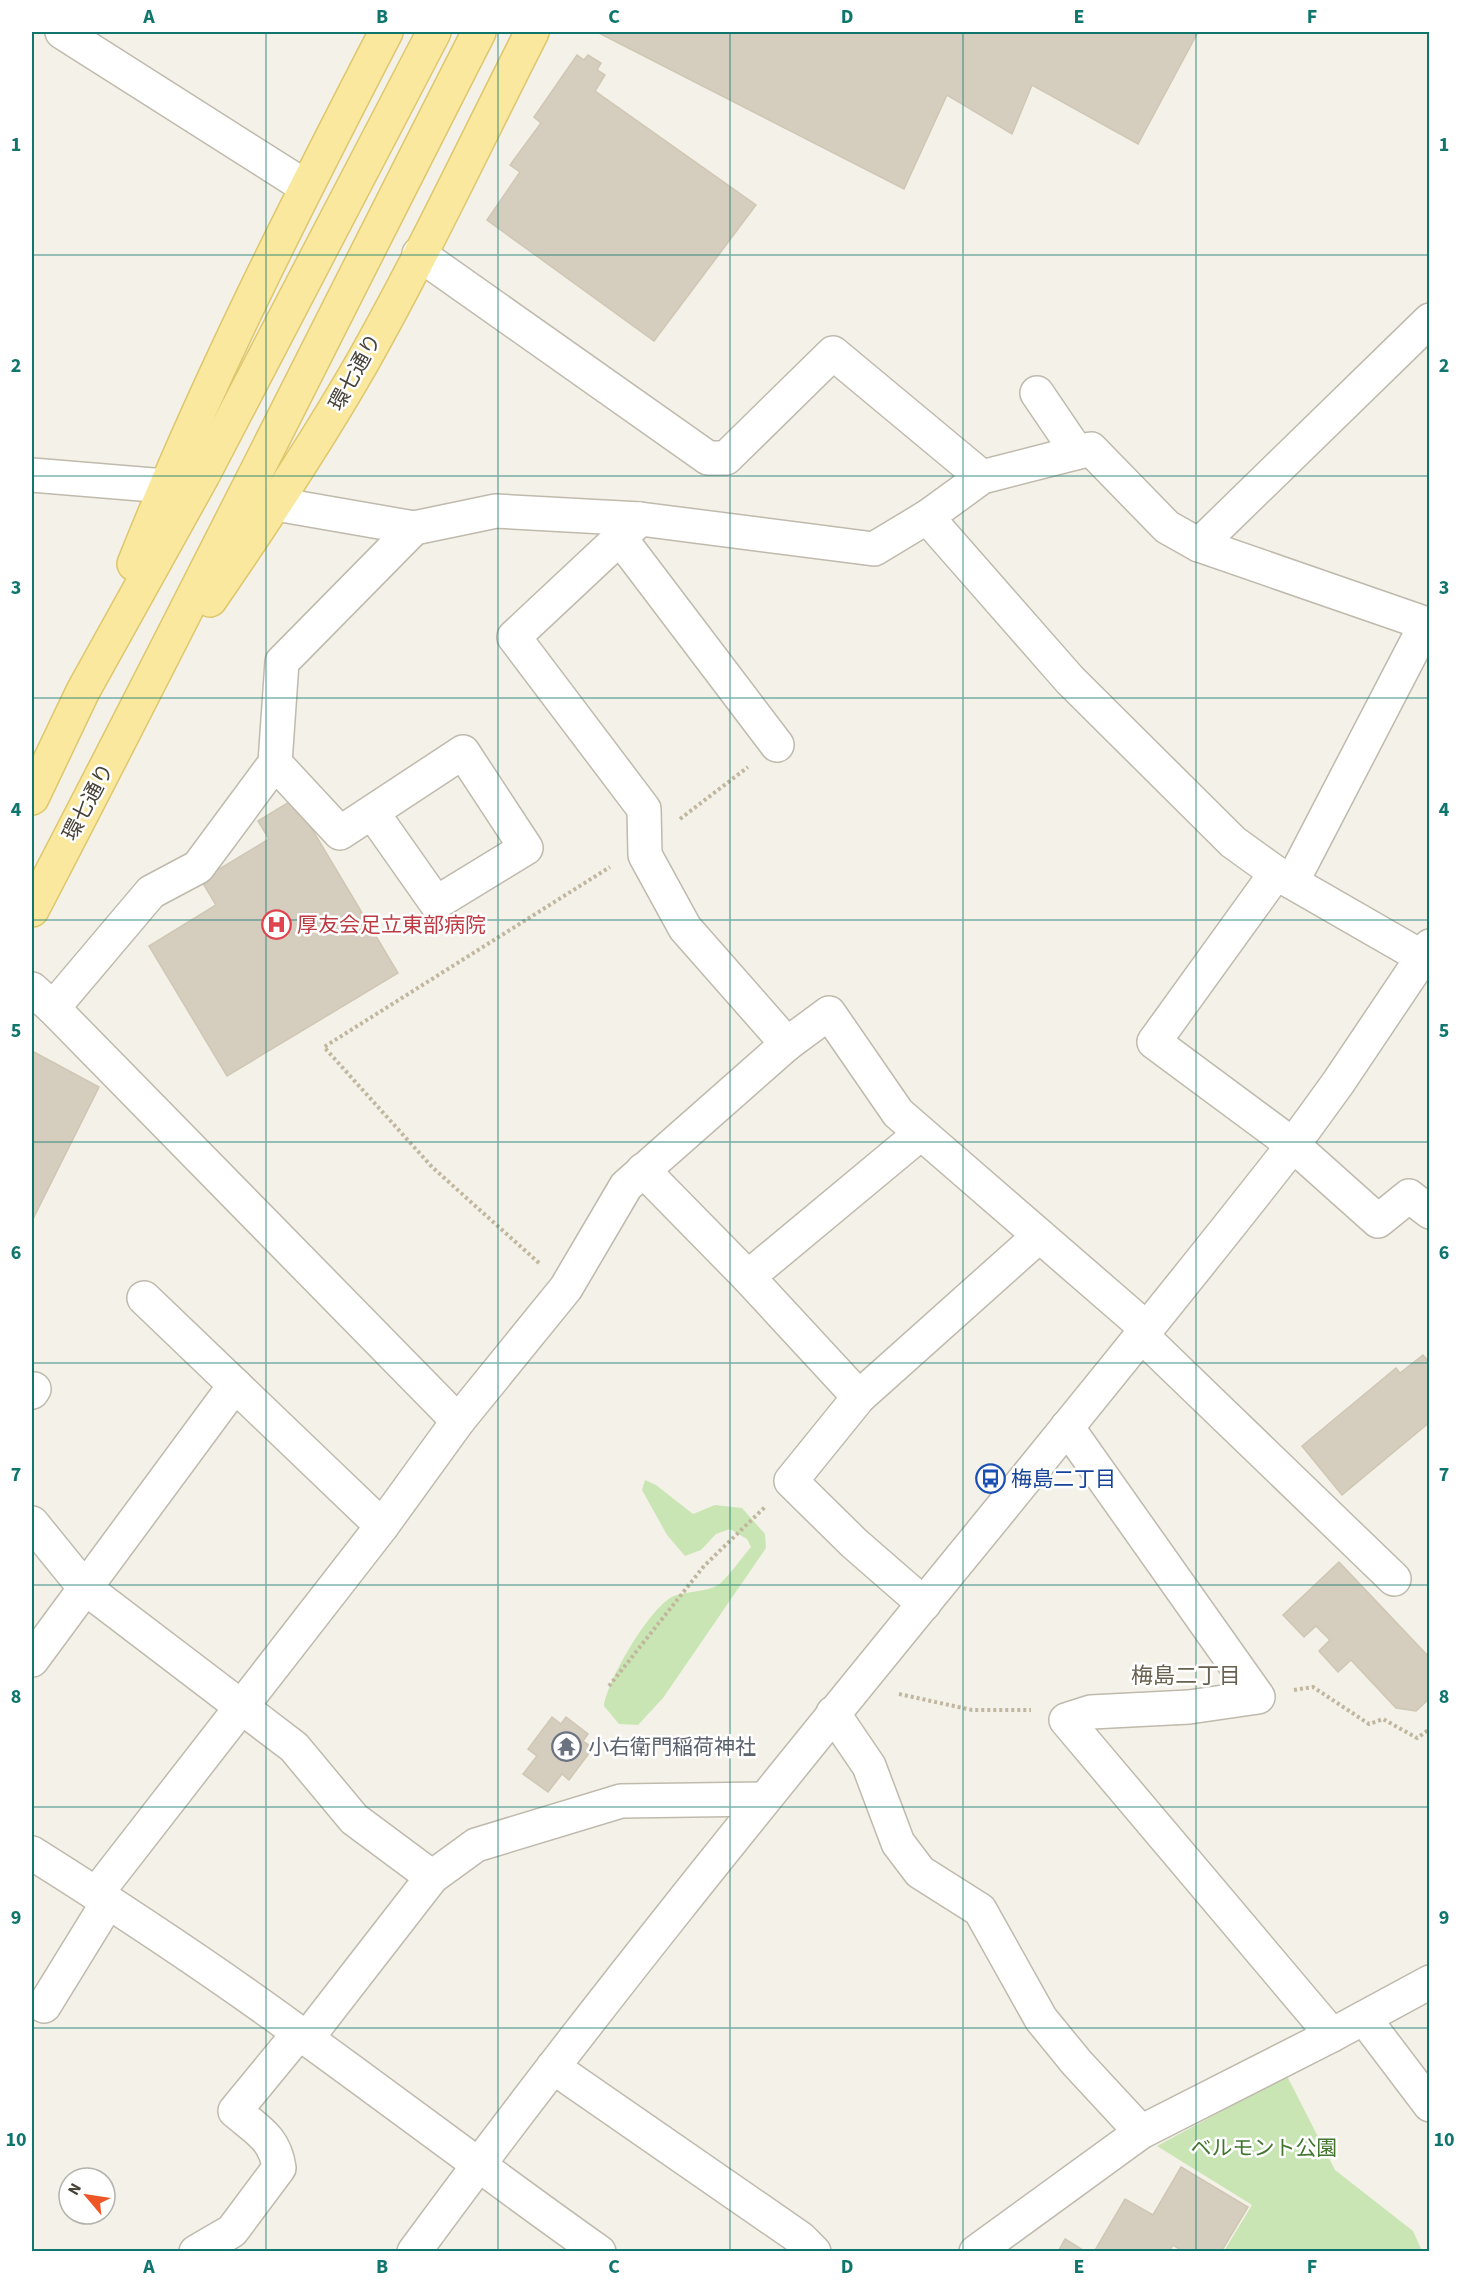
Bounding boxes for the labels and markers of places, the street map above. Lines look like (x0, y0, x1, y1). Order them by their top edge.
hospital icon: 厚友会足立東部病院 (260, 909, 292, 941)
place label: 厚友会足立東部病院 (297, 910, 486, 940)
bus stop icon: 梅島二丁目 (974, 1463, 1006, 1495)
place label: 梅島二丁目 (1011, 1464, 1116, 1494)
temple icon: 小右衛門稲荷神社 (551, 1731, 583, 1763)
place label: 小右衛門稲荷神社 (588, 1732, 756, 1762)

